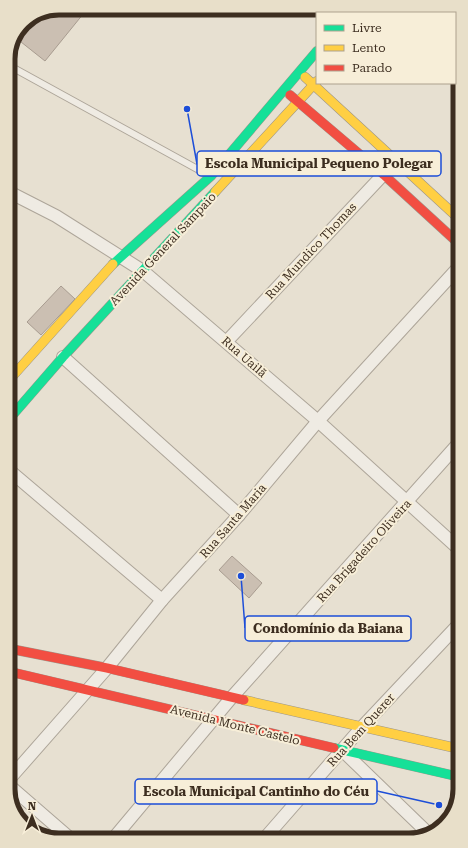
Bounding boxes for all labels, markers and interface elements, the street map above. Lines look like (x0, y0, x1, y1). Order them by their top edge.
legend (316, 12, 456, 84)
text: Livre (352, 21, 382, 35)
text: Lento (352, 41, 386, 55)
text: Parado (352, 61, 392, 75)
callout: Escola Municipal Pequeno Polegar (197, 151, 441, 176)
text: Escola Municipal Pequeno Polegar (205, 156, 433, 171)
street label: Avenida General Sampaio (107, 190, 219, 308)
street label: Rua Mundico Thomas (263, 200, 360, 302)
street label: Rua Uailã (219, 334, 270, 381)
street label: Rua Santa Maria (197, 481, 269, 561)
street label: Rua Brigadeiro Oliveira (314, 496, 414, 605)
callout: Condomínio da Baiana (245, 616, 411, 641)
text: Condomínio da Baiana (253, 621, 403, 636)
street label: Rua Bem Querer (324, 690, 398, 770)
street label: Avenida Monte Castelo (169, 702, 301, 748)
callout: Escola Municipal Cantinho do Céu (135, 779, 377, 804)
text: Escola Municipal Cantinho do Céu (143, 784, 369, 799)
north arrow (12, 796, 52, 836)
text: N (28, 800, 37, 813)

